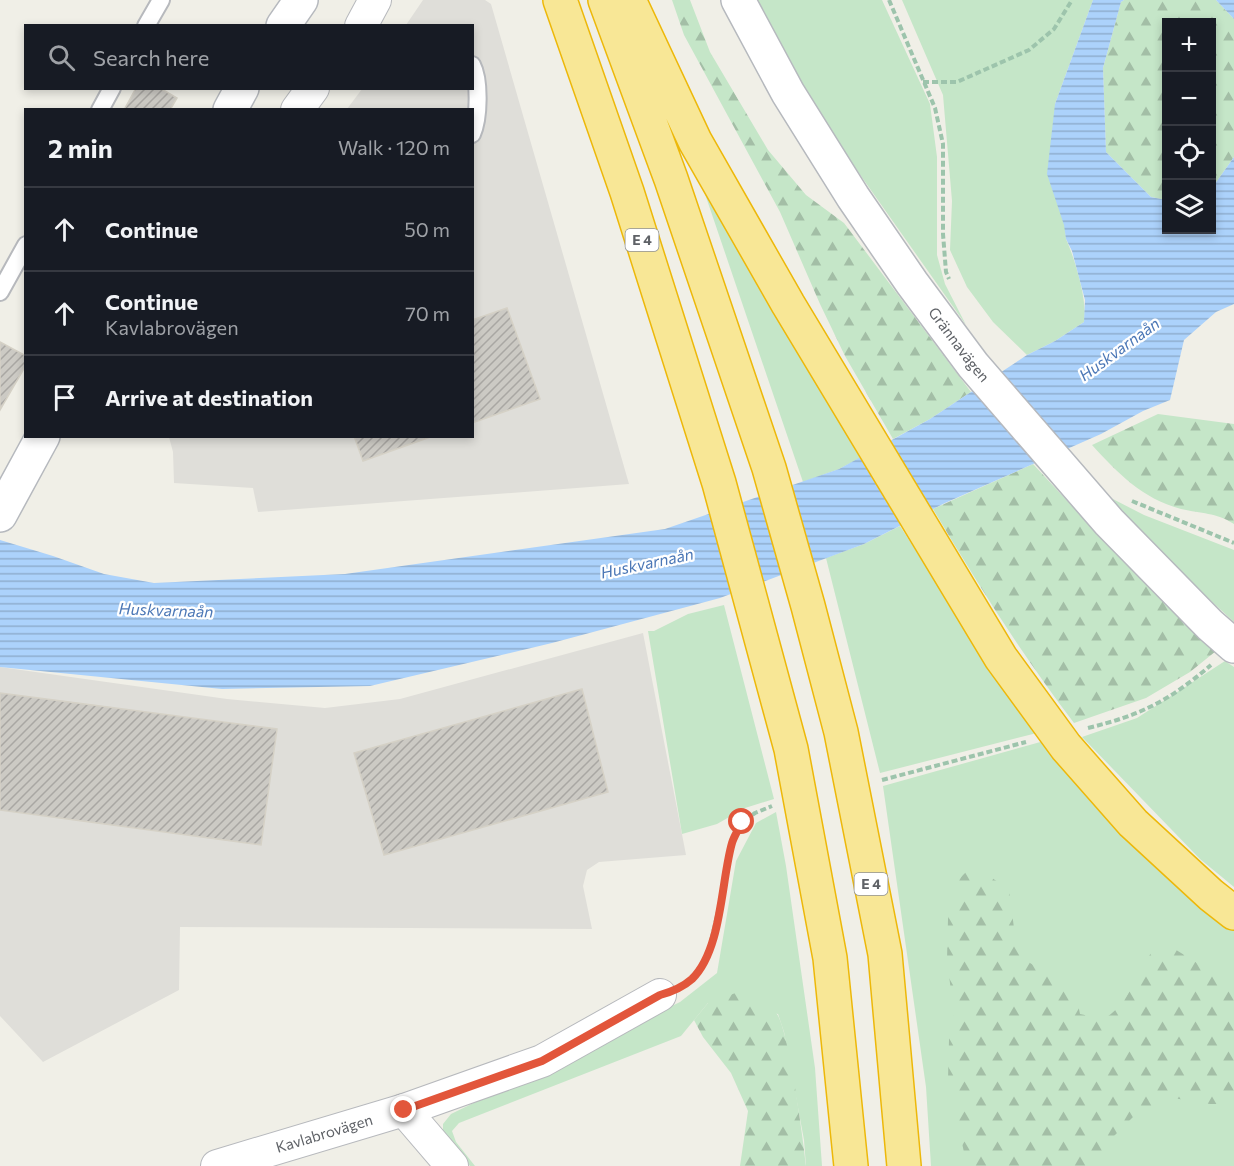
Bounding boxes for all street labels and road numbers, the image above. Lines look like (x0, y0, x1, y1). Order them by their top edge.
road number: E 4 (626, 229, 658, 251)
street label: Grännavägen (925, 303, 994, 385)
road number: E 4 (854, 873, 888, 895)
street label: Kavlabrovägen (273, 1110, 375, 1156)

